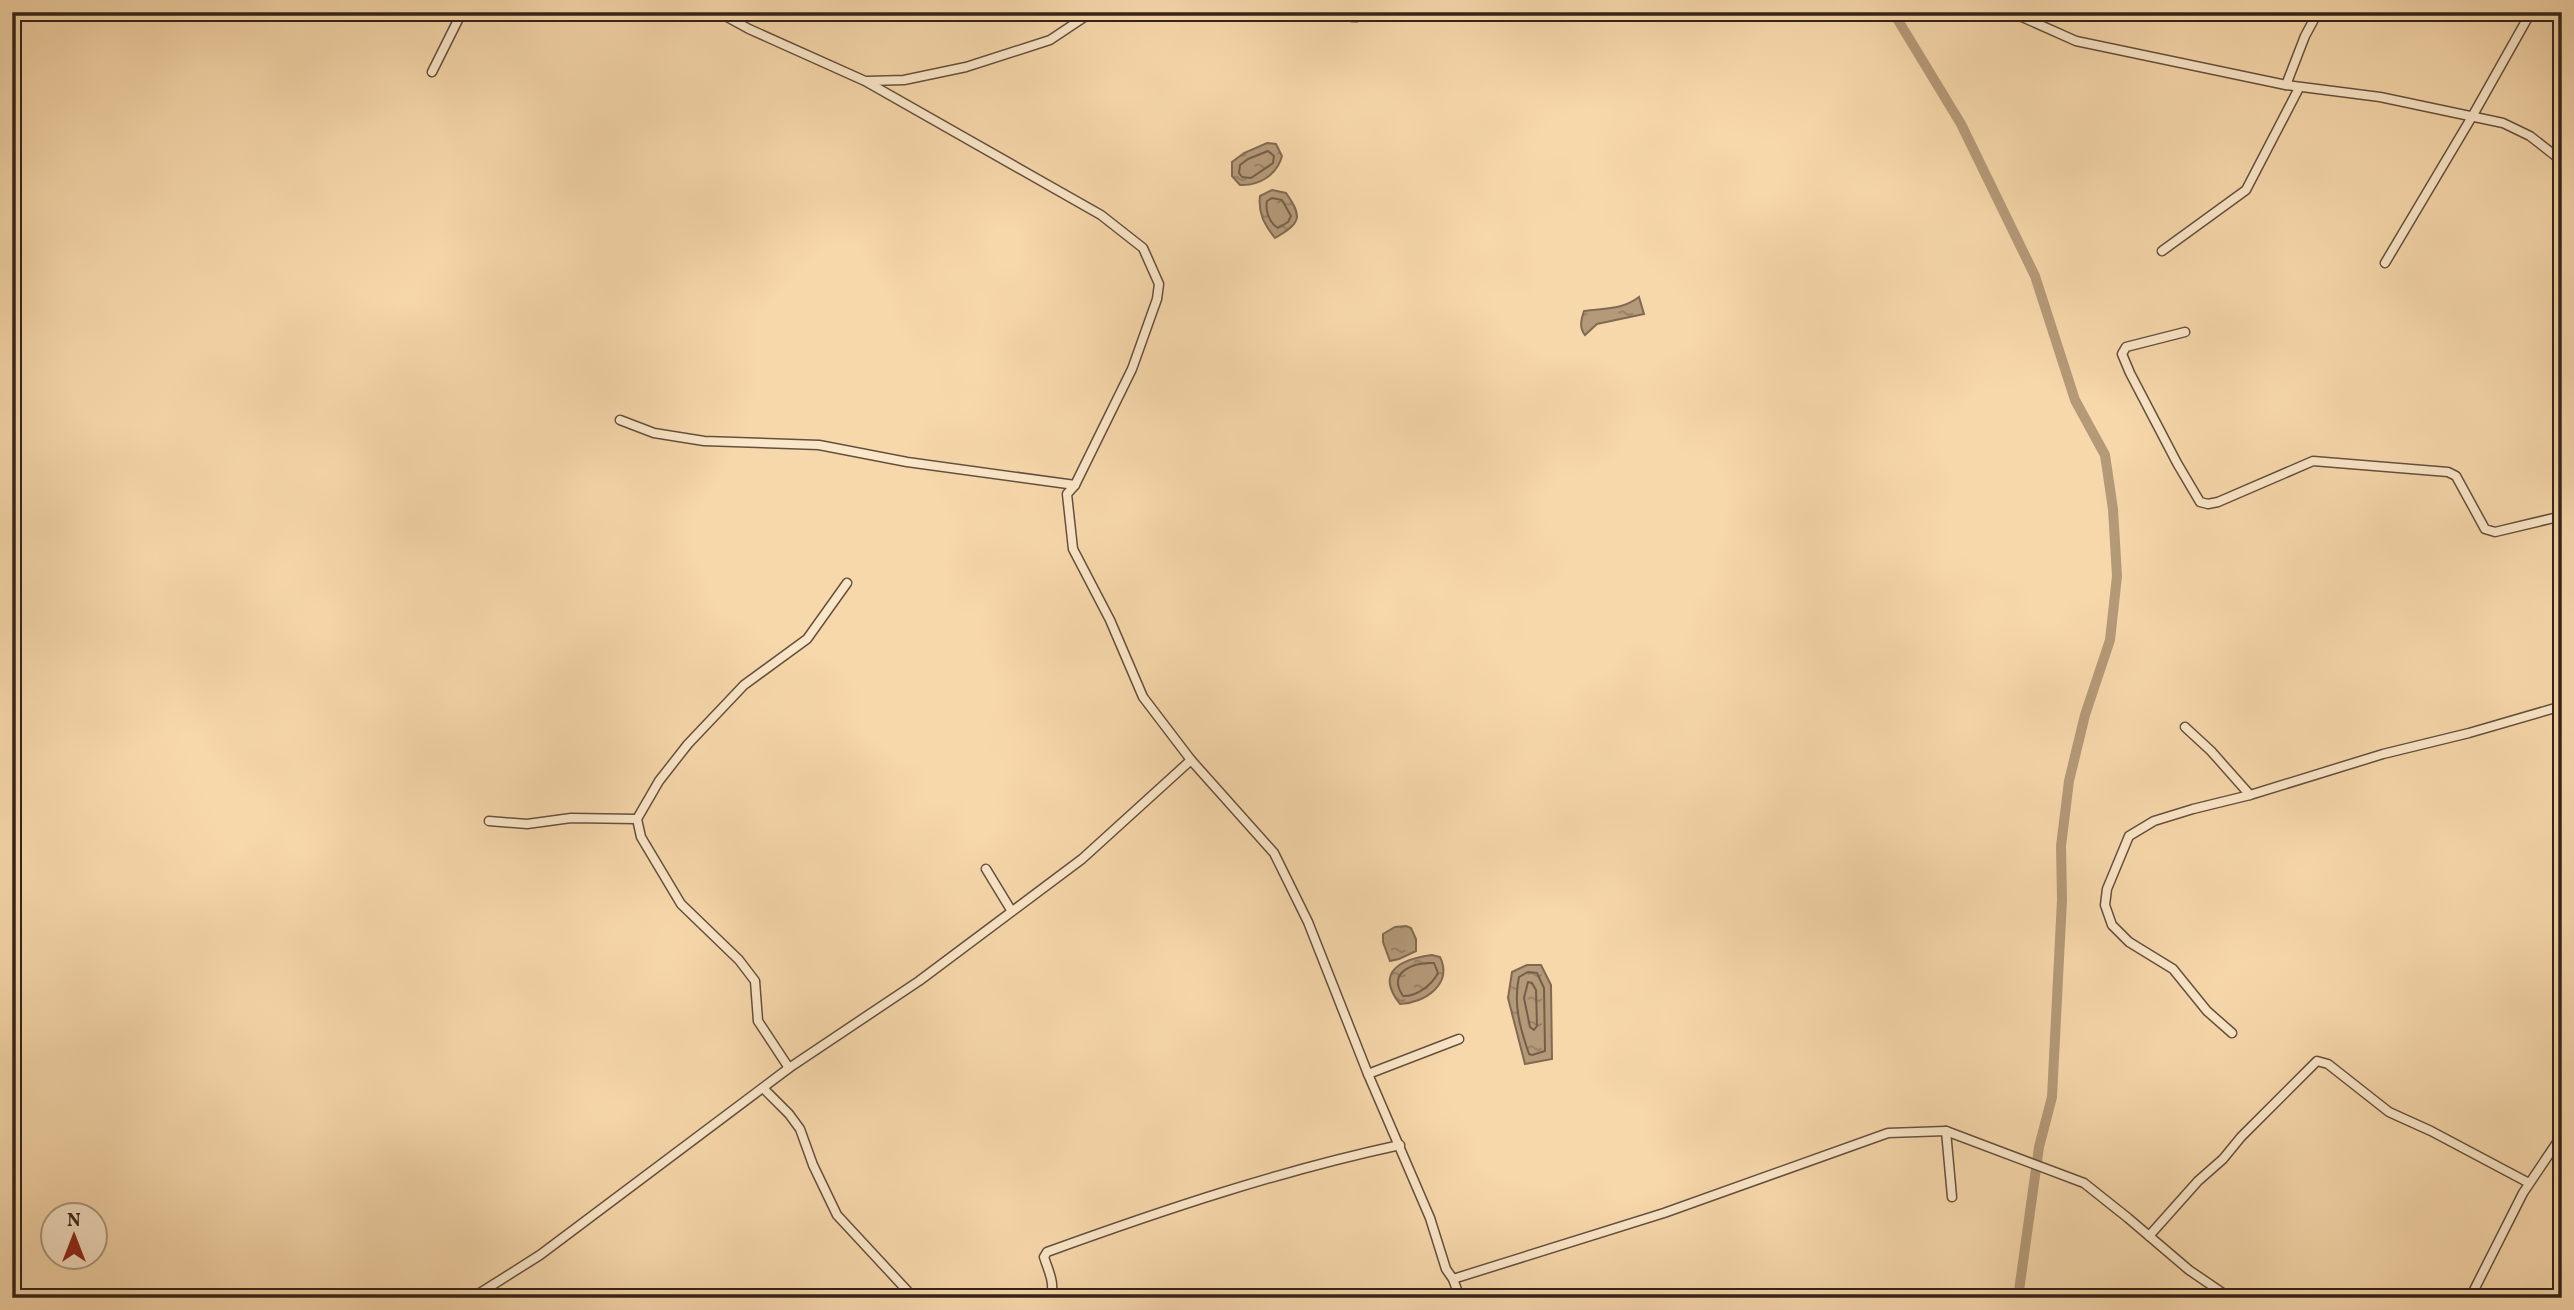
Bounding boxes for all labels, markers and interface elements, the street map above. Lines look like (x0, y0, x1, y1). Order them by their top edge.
north arrow (38, 1202, 108, 1272)
text: N (67, 1208, 81, 1234)

